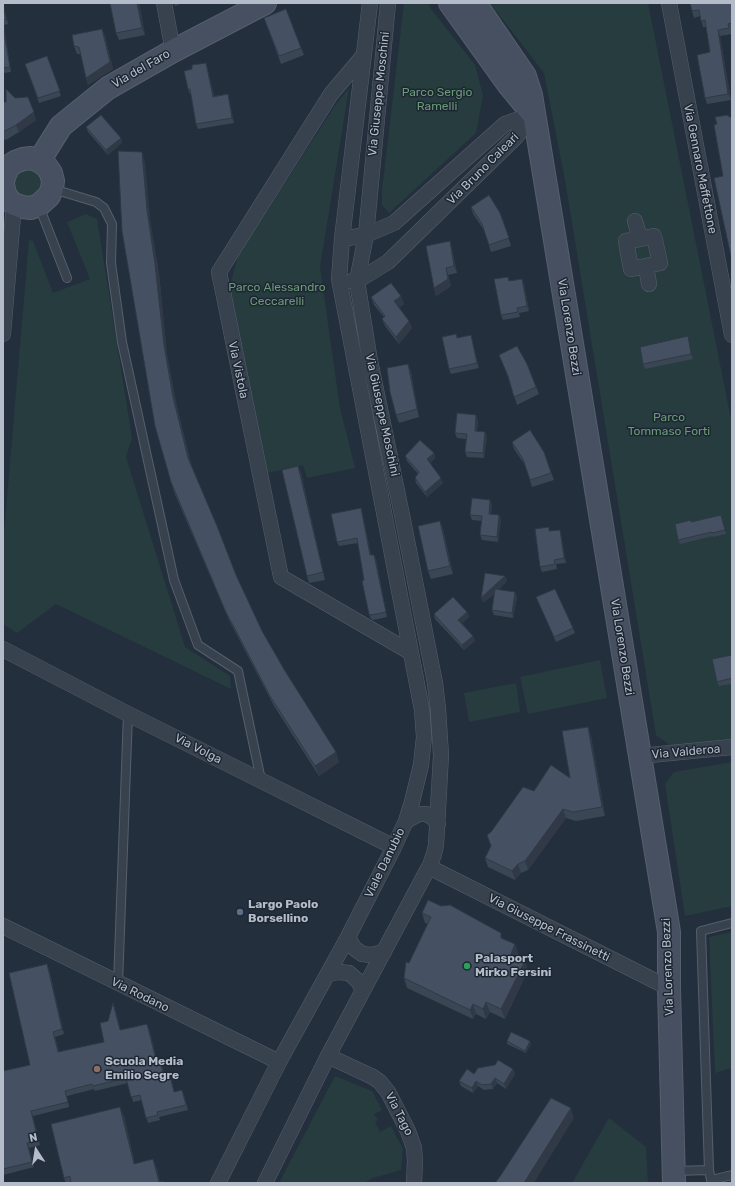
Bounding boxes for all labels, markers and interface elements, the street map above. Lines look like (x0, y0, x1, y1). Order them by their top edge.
street label: Via Giuseppe Moschini (365, 31, 393, 157)
street label: Via del Faro (109, 47, 173, 91)
park label: Parco Sergio Ramelli (402, 86, 472, 114)
street label: Via Gennaro Maffettone (680, 103, 720, 235)
street label: Via Bruno Caleari (444, 130, 522, 208)
street label: Via Lorenzo Bezzi (554, 278, 584, 376)
park label: Parco Alessandro Ceccarelli (228, 281, 326, 309)
street label: Via Vistola (225, 340, 251, 400)
street label: Via Giuseppe Moschini (362, 352, 402, 478)
park label: Parco Tommaso Forti (628, 411, 710, 439)
street label: Via Lorenzo Bezzi (607, 598, 637, 696)
street label: Via Volga (172, 731, 224, 767)
street label: Via Valderoa (651, 742, 721, 762)
street label: Viale Danubio (362, 826, 408, 900)
street label: Via Giuseppe Frassinetti (486, 891, 612, 965)
place label: Largo Paolo Borsellino (248, 898, 318, 926)
marker: Largo Paolo Borsellino (235, 907, 245, 917)
street label: Via Lorenzo Bezzi (659, 918, 677, 1016)
place label: Palasport Mirko Fersini (475, 952, 552, 980)
marker: Palasport Mirko Fersini (462, 961, 472, 971)
street label: Via Rodano (109, 975, 171, 1015)
place label: Scuola Media Emilio Segre (105, 1055, 183, 1083)
marker: Scuola Media Emilio Segre (92, 1064, 102, 1074)
street label: Via Tago (382, 1090, 416, 1138)
north arrow (16, 1130, 56, 1170)
text: N (28, 1131, 39, 1145)

